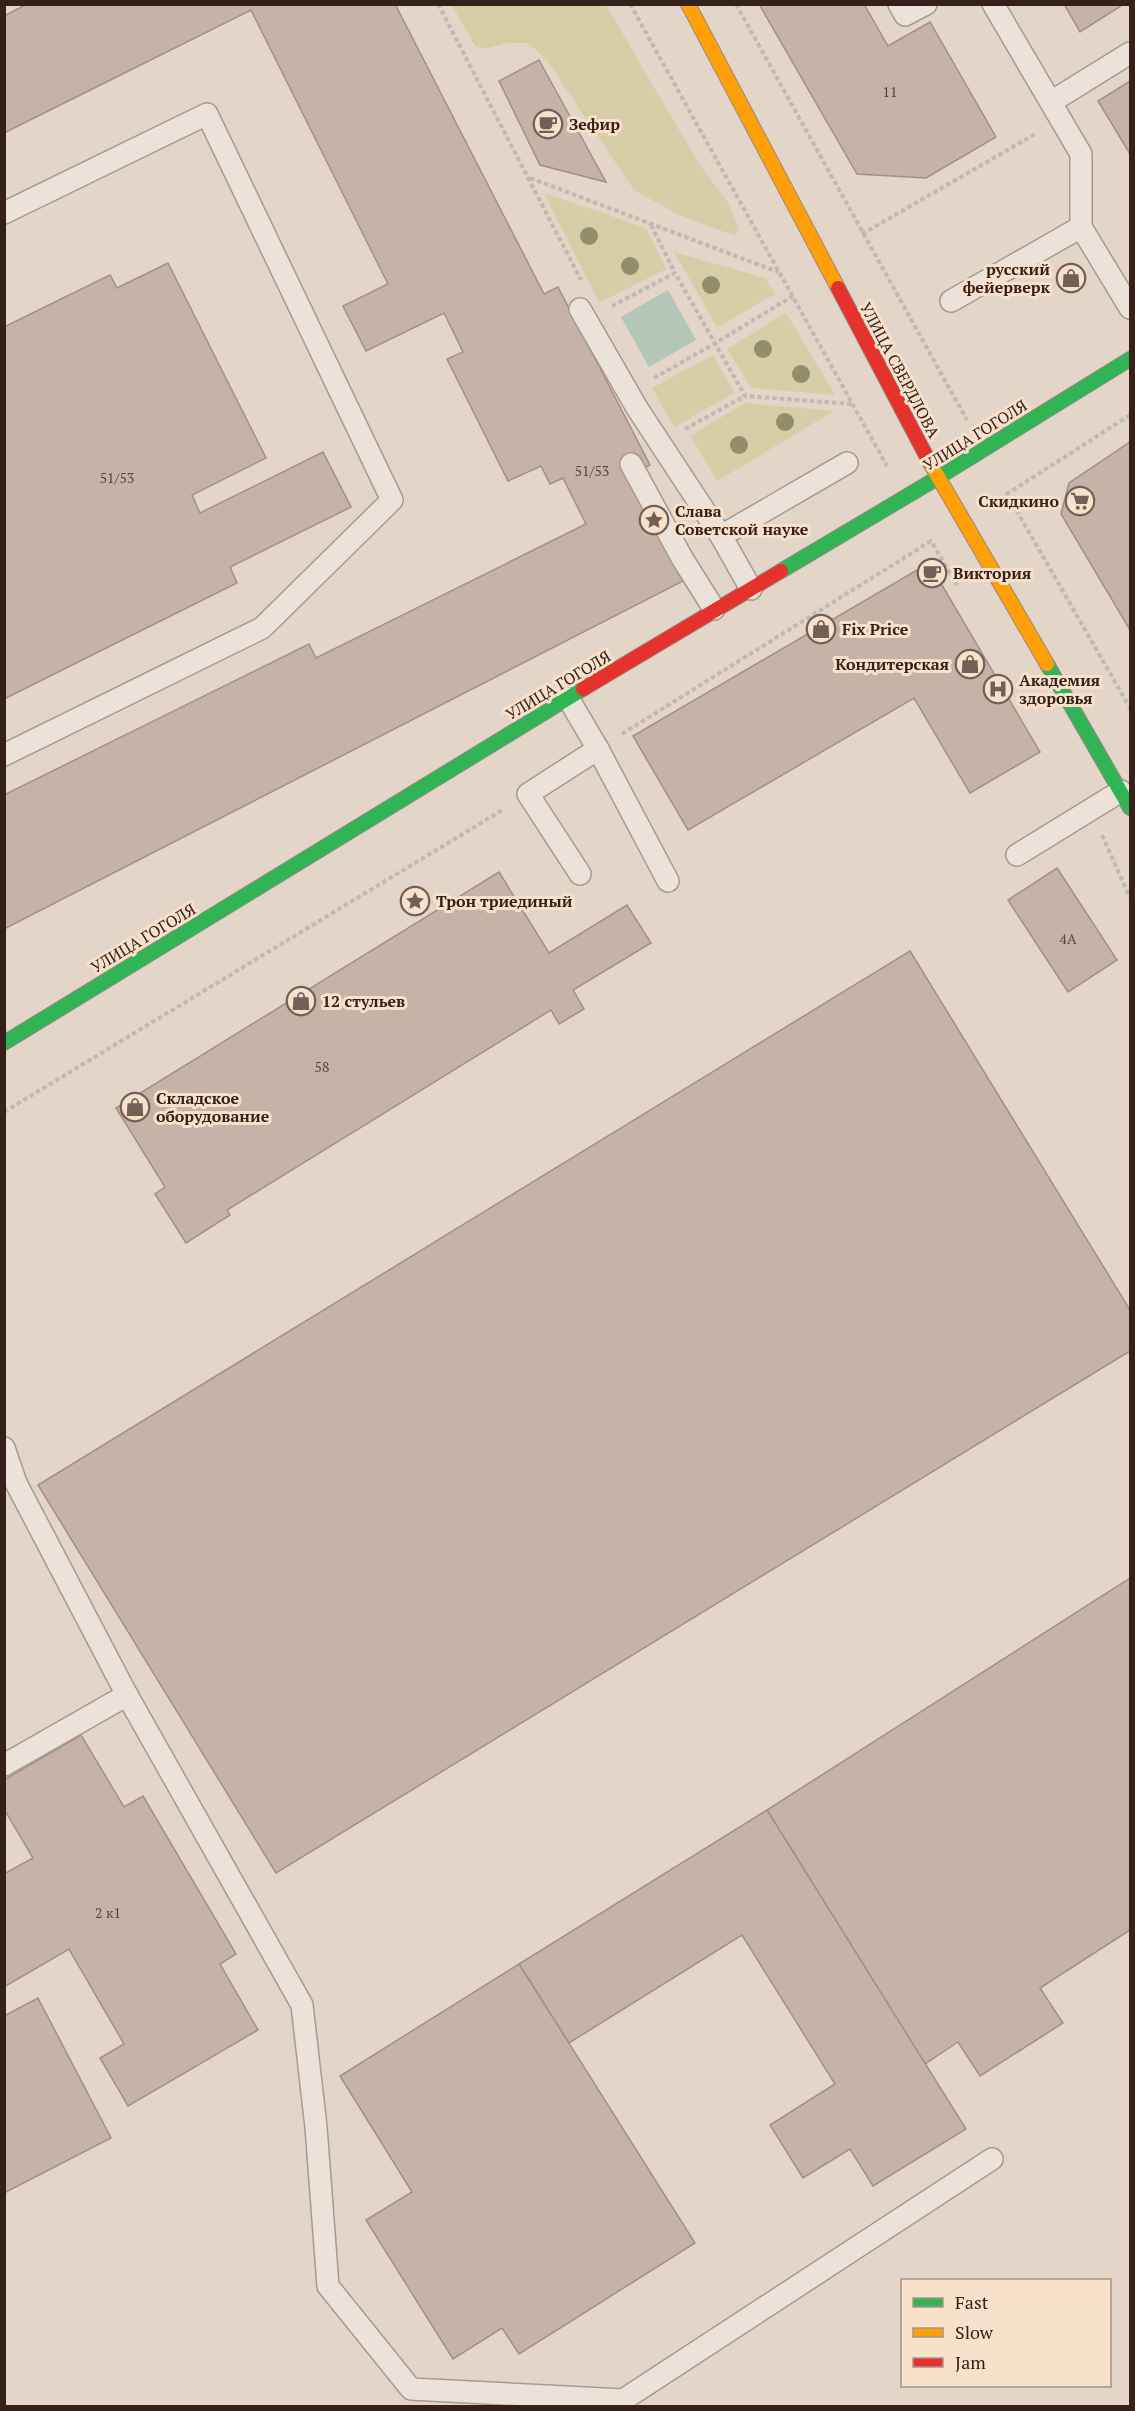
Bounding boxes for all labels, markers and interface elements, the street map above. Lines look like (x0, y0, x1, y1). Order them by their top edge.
house number: 11 (883, 82, 897, 101)
cafe icon: Зефир (532, 108, 564, 140)
place label: Зефир (569, 113, 620, 135)
place label: русский фейерверк (963, 258, 1050, 298)
shop icon: русский фейерверк (1055, 262, 1087, 294)
street label: УЛИЦА СВЕРДЛОВА (855, 298, 945, 442)
street label: УЛИЦА ГОГОЛЯ (919, 394, 1031, 476)
house number: 51/53 (575, 461, 609, 480)
house number: 51/53 (100, 468, 134, 487)
supermarket icon: Скидкино (1064, 485, 1096, 517)
place label: Скидкино (978, 490, 1059, 512)
place label: Слава Советской науке (675, 500, 809, 540)
place icon: Слава Советской науке (638, 504, 670, 536)
cafe icon: Виктория (916, 557, 948, 589)
place label: Виктория (953, 562, 1031, 584)
shop icon: Fix Price (805, 613, 837, 645)
place label: Fix Price (842, 618, 909, 640)
street label: УЛИЦА ГОГОЛЯ (501, 645, 615, 725)
shop icon: Кондитерская (954, 648, 986, 680)
place label: Кондитерская (835, 653, 949, 675)
place label: Академия здоровья (1019, 669, 1100, 709)
hospital icon: Академия здоровья (982, 673, 1014, 705)
place icon: Трон триединый (399, 885, 431, 917)
place label: Трон триединый (436, 890, 573, 912)
street label: УЛИЦА ГОГОЛЯ (86, 898, 200, 978)
house number: 4А (1059, 929, 1077, 948)
shop icon: 12 стульев (285, 985, 317, 1017)
place label: 12 стульев (322, 990, 405, 1012)
house number: 58 (315, 1057, 329, 1076)
place label: Складское оборудование (156, 1087, 270, 1127)
shop icon: Складское оборудование (119, 1091, 151, 1123)
house number: 2 к1 (95, 1903, 121, 1922)
legend (901, 2279, 1111, 2387)
text: Fast (955, 2290, 989, 2314)
text: Slow (955, 2320, 994, 2344)
text: Jam (955, 2350, 986, 2374)

